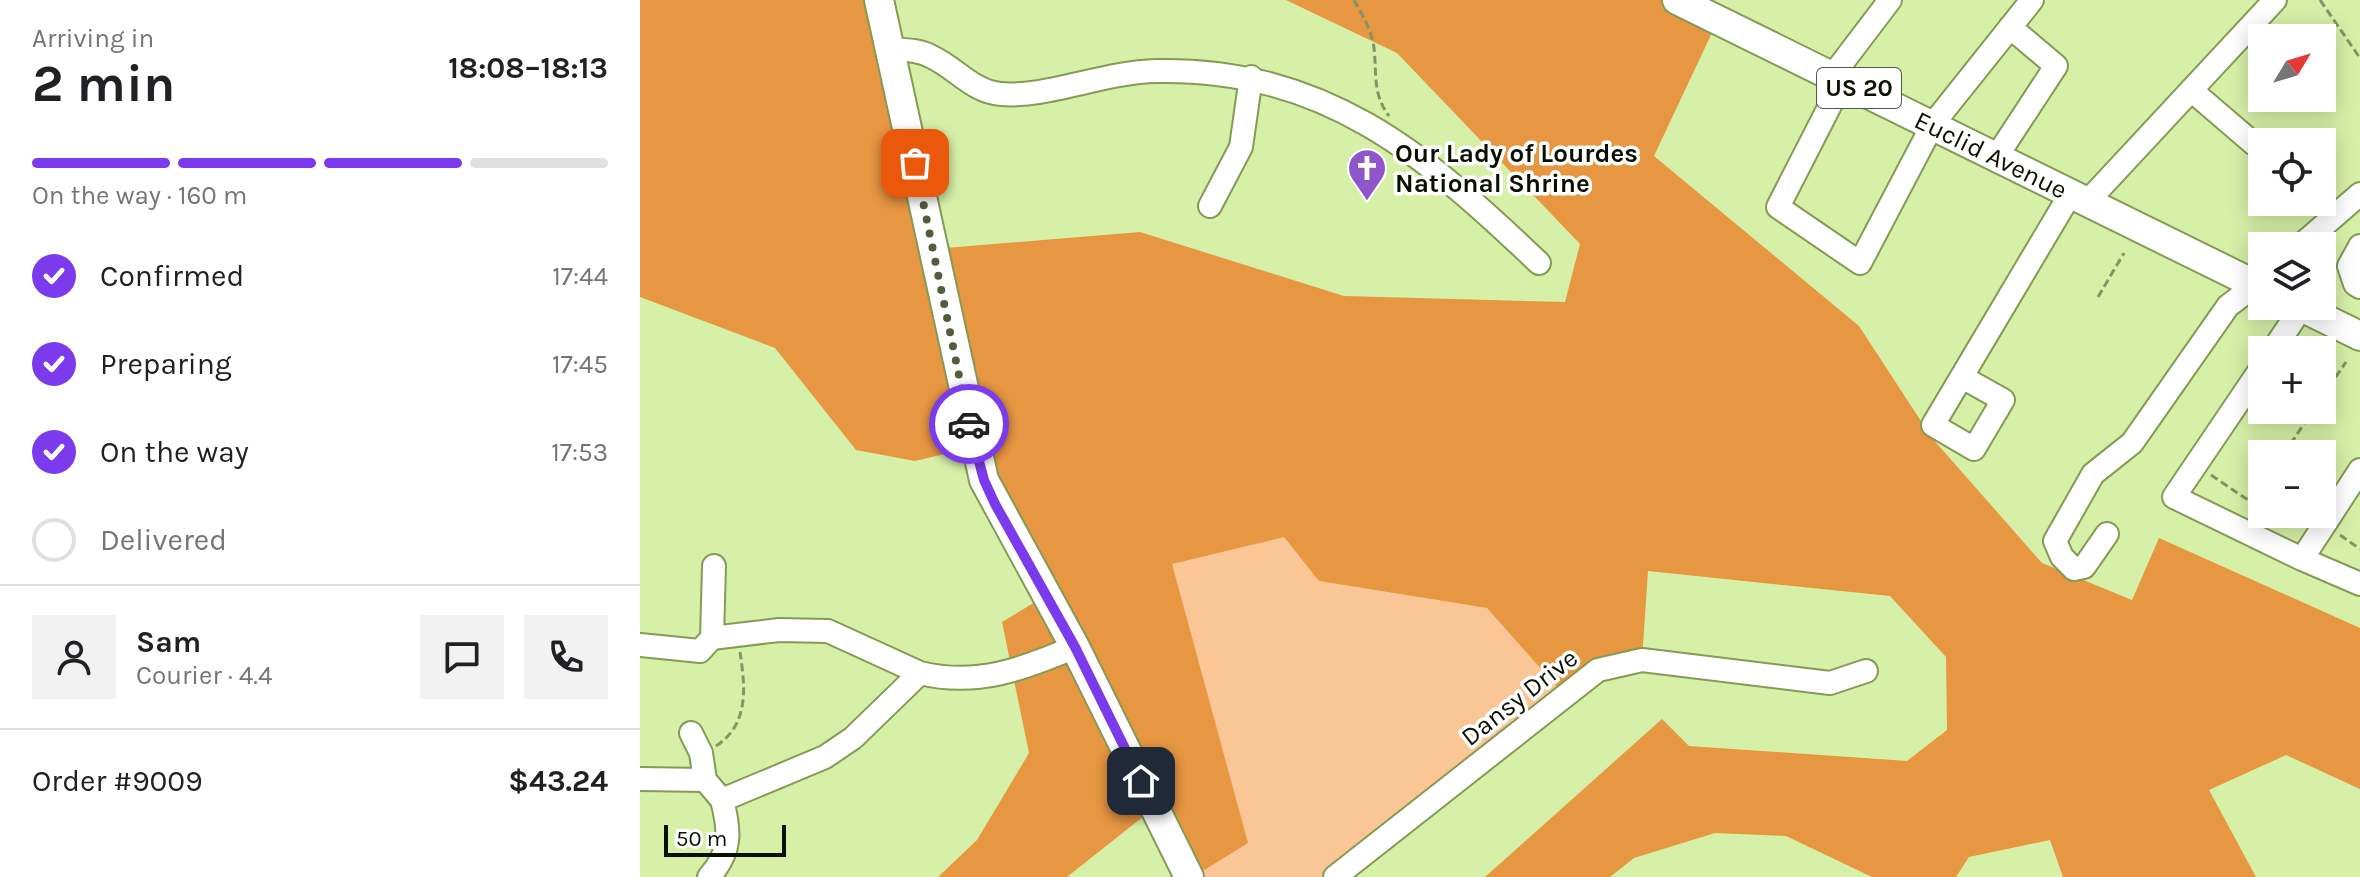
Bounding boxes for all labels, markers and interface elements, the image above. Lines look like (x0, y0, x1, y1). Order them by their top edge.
text: Arriving in (32, 23, 154, 54)
north arrow (2248, 24, 2336, 112)
map controls (2248, 24, 2336, 528)
text: 18:08–18:13 (448, 50, 608, 86)
text: 2 min (32, 53, 175, 114)
road number: US 20 (1817, 68, 1901, 108)
street label: Euclid Avenue (1909, 104, 2072, 206)
button: locate (2248, 128, 2336, 216)
pin (881, 129, 949, 197)
place label: Our Lady of Lourdes National Shrine (1395, 138, 1638, 199)
icon: bag (893, 141, 937, 185)
church icon: Our Lady of Lourdes National Shrine (1346, 147, 1388, 202)
text: On the way · 160 m (32, 180, 247, 211)
button: layers (2248, 232, 2336, 320)
icon: check (32, 254, 76, 298)
text: Confirmed (100, 258, 244, 294)
text: 17:44 (552, 261, 608, 292)
button: + (2248, 336, 2336, 424)
icon: check (32, 342, 76, 386)
text: Preparing (100, 346, 232, 382)
text: 17:45 (552, 349, 608, 380)
courier (929, 384, 1009, 464)
icon: car (947, 402, 991, 446)
icon: check (32, 430, 76, 474)
text: On the way (100, 434, 249, 470)
text: 17:53 (551, 437, 608, 468)
button: − (2248, 440, 2336, 528)
text: Delivered (100, 522, 227, 558)
button: person (32, 615, 116, 699)
button: chat (420, 615, 504, 699)
button: phone (524, 615, 608, 699)
text: Sam (136, 624, 201, 660)
street label: Dansy Drive (1455, 642, 1584, 752)
text: Courier · 4.4 (136, 660, 272, 691)
pin (1107, 747, 1175, 815)
icon: home (1119, 759, 1163, 803)
text: Order #9009 (32, 763, 203, 799)
text: $43.24 (508, 763, 608, 799)
scale bar (664, 821, 786, 857)
text: 50 m (676, 826, 727, 852)

